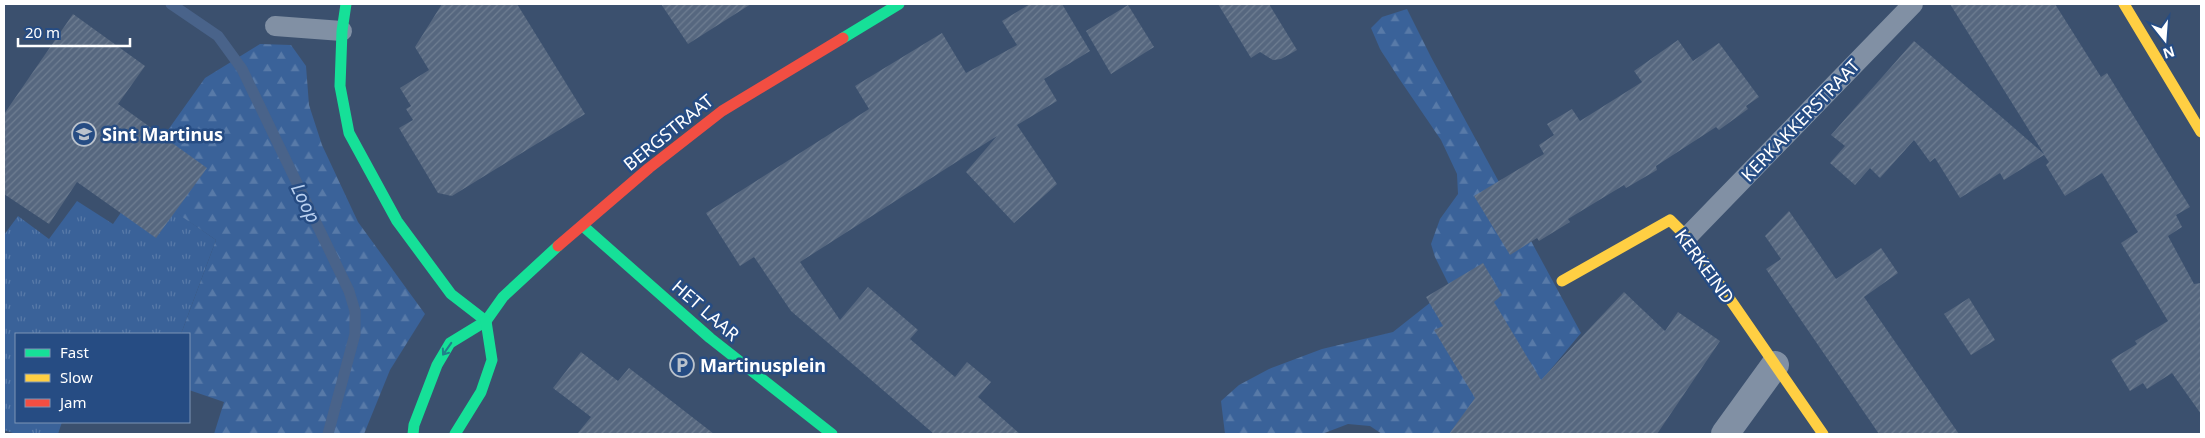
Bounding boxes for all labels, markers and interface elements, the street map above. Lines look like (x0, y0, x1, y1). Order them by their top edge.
scale bar (18, 15, 130, 47)
north arrow (2140, 15, 2190, 65)
text: 20 m (25, 22, 60, 42)
text: N (2161, 42, 2177, 64)
street label: KERKAKKERSTRAAT (1735, 54, 1865, 186)
street label: BERGSTRAAT (618, 88, 718, 176)
school or university icon: Sint Martinus (71, 121, 97, 147)
place label: Sint Martinus (102, 122, 223, 146)
water label: Loop (285, 179, 327, 227)
street label: KERKEIND (1670, 224, 1740, 308)
street label: HET LAAR (667, 274, 745, 346)
legend (15, 333, 190, 423)
text: Fast (60, 342, 89, 362)
one-way arrow (442, 342, 452, 356)
parking icon: Martinusplein (669, 352, 695, 378)
place label: Martinusplein (700, 353, 826, 377)
text: Slow (60, 367, 93, 387)
text: Jam (58, 392, 87, 412)

